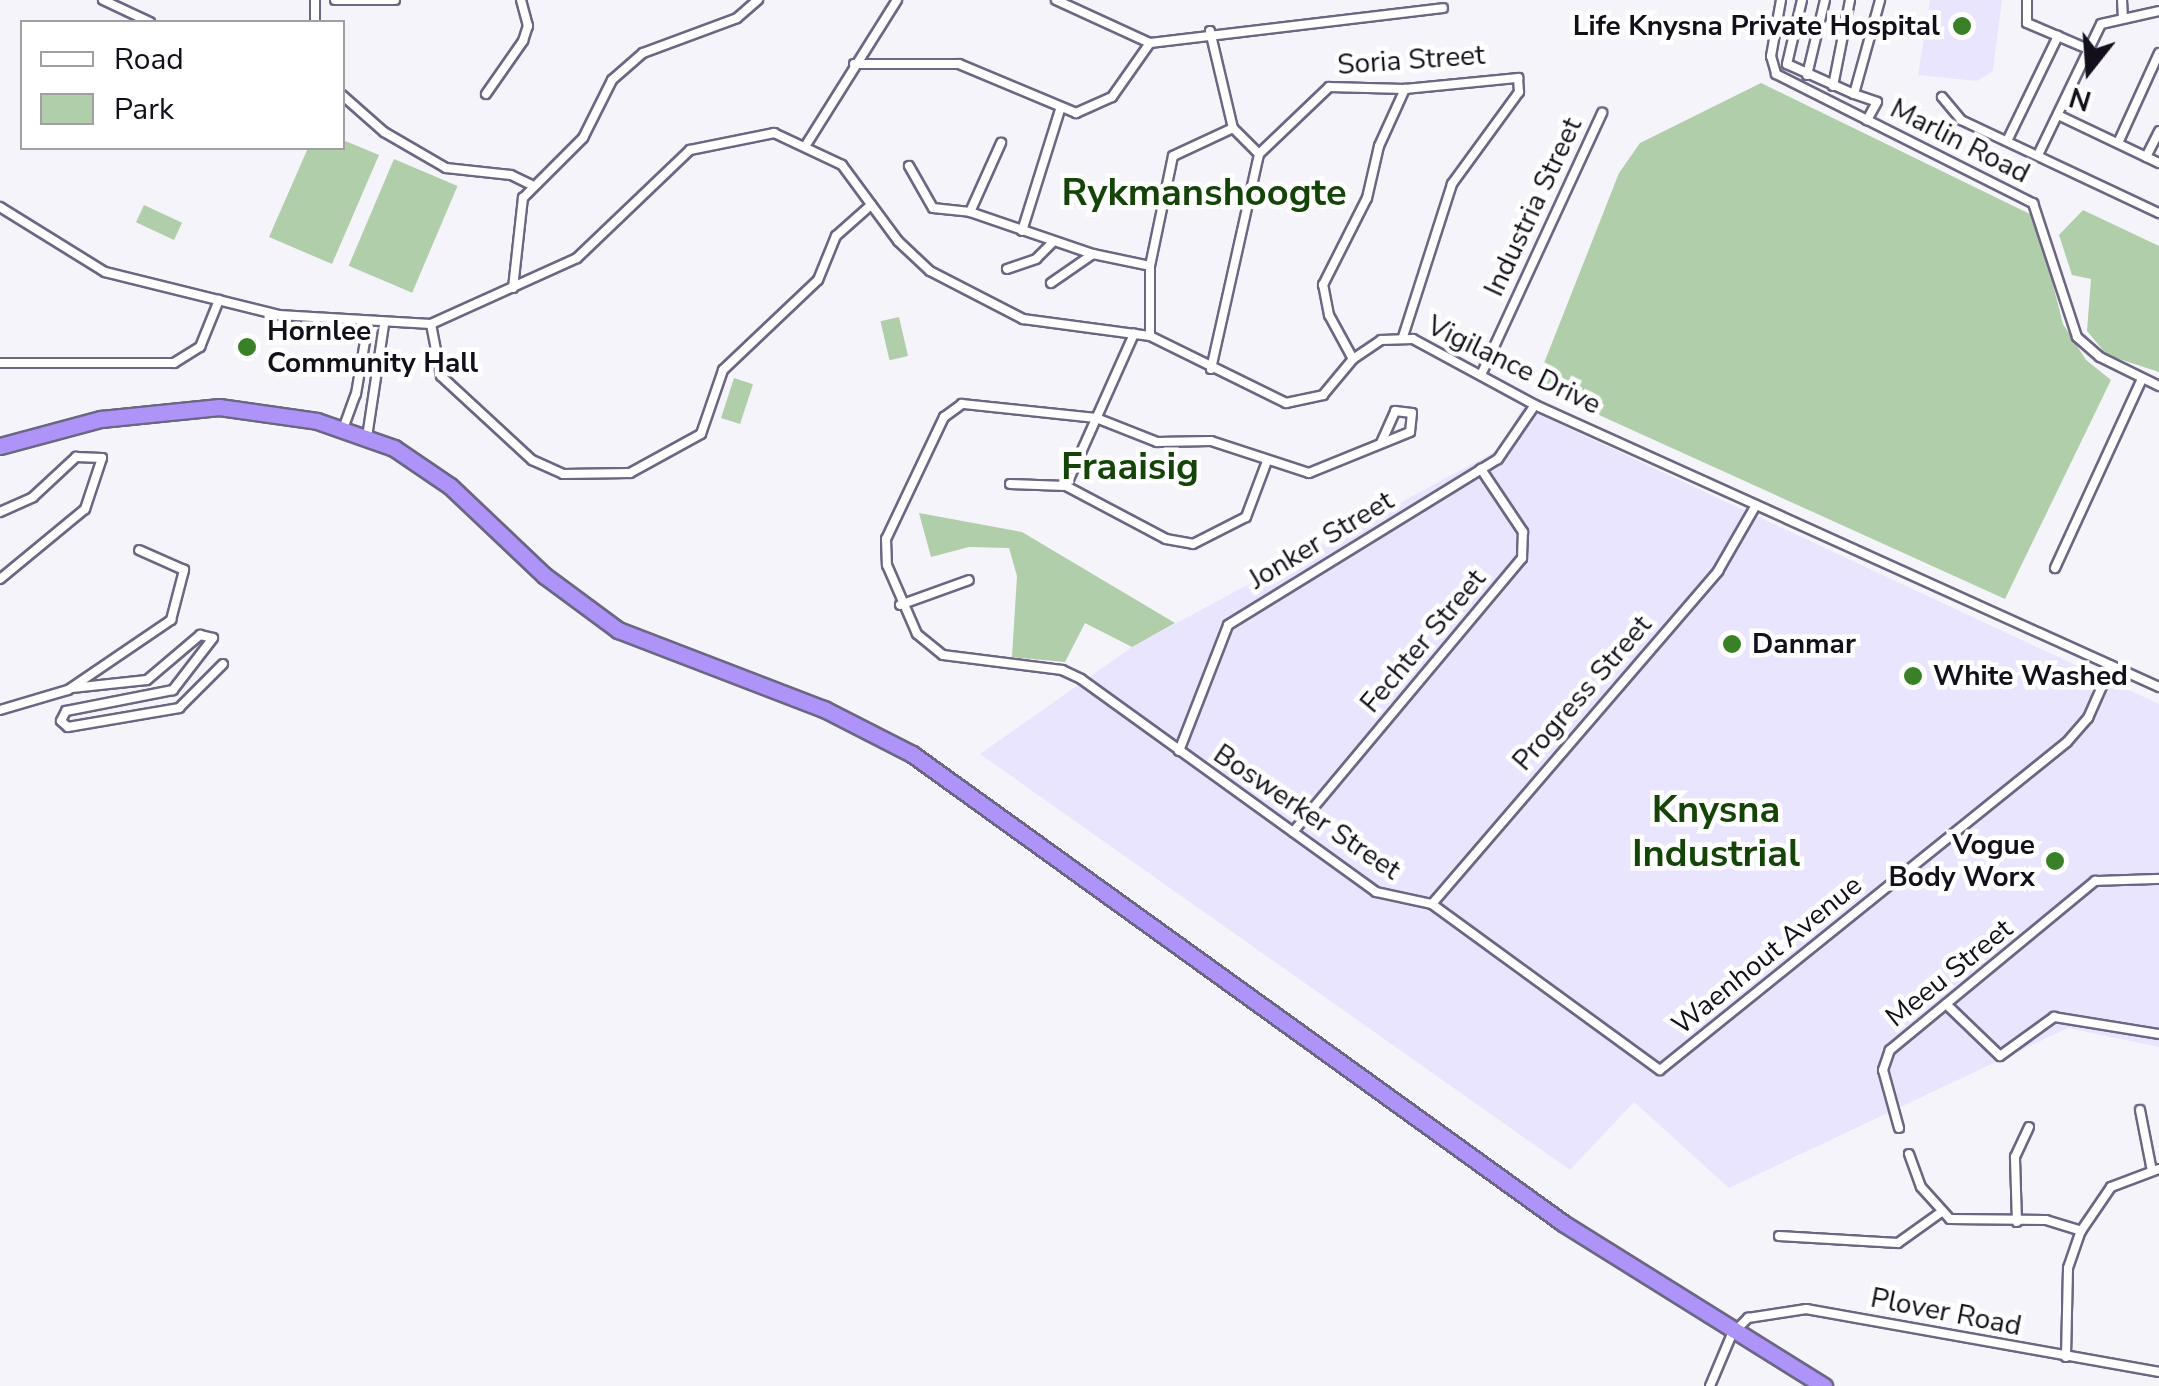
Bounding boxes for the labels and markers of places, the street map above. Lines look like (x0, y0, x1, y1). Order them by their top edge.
place label: Life Knysna Private Hospital (1573, 9, 1940, 43)
marker: Life Knysna Private Hospital (1949, 13, 1975, 39)
place label: Hornlee Community Hall (267, 314, 478, 380)
marker: Hornlee Community Hall (236, 336, 258, 358)
place label: Danmar (1752, 627, 1856, 661)
marker: Danmar (1721, 633, 1743, 655)
place label: White Washed (1933, 659, 2128, 693)
marker: White Washed (1902, 665, 1924, 687)
place label: Vogue Body Worx (1889, 828, 2035, 894)
marker: Vogue Body Worx (2044, 850, 2066, 872)

